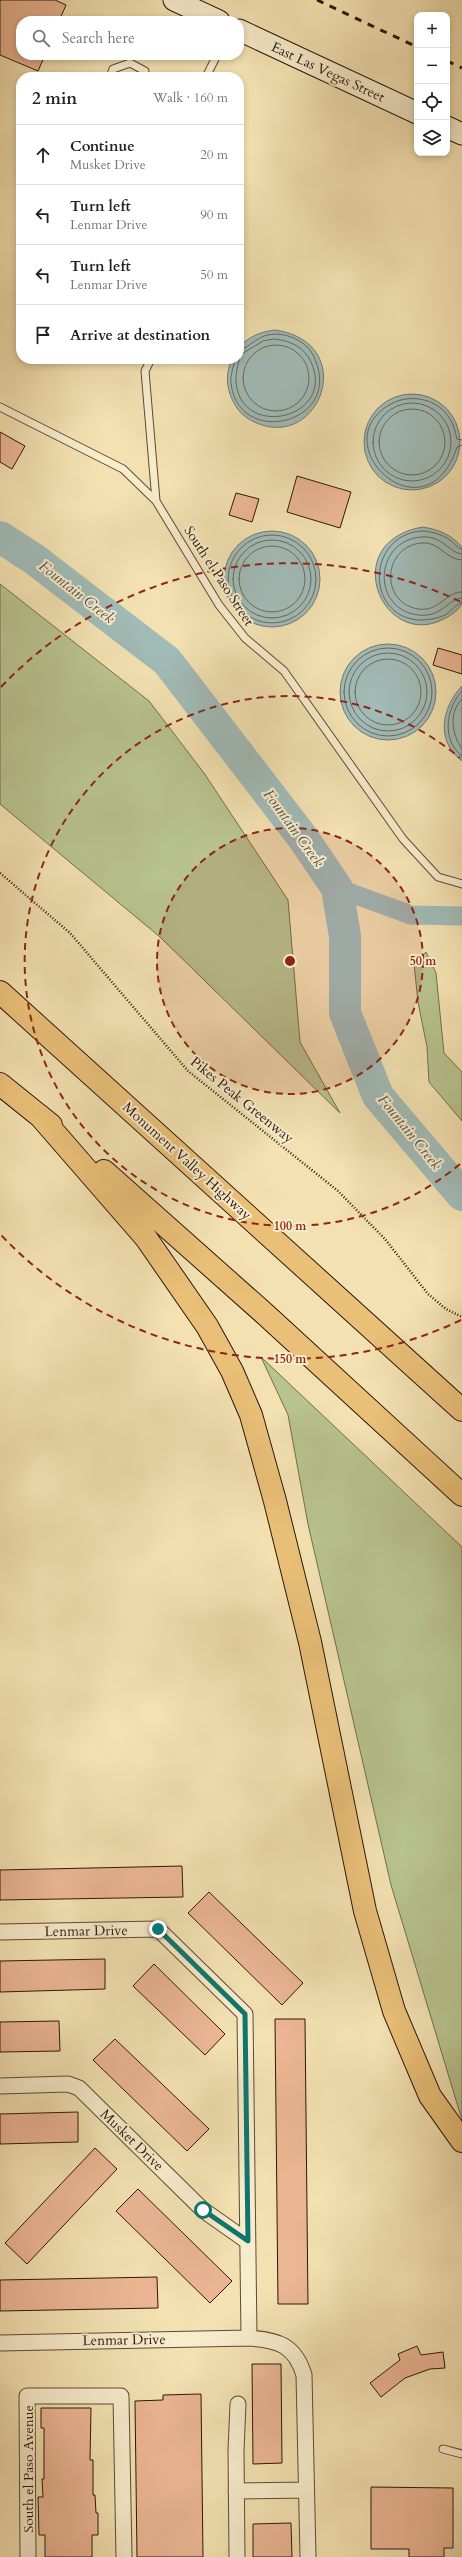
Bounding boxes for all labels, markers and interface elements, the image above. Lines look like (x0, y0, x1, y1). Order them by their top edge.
map controls (414, 12, 450, 156)
button: + (414, 12, 450, 48)
search box (16, 16, 244, 60)
icon: search (30, 27, 52, 49)
text: Search here (62, 28, 135, 48)
street label: East Las Vegas Street (268, 37, 388, 107)
button: − (414, 48, 450, 84)
button: locate (414, 84, 450, 120)
text: 2 min (32, 87, 77, 110)
text: Walk · 160 m (153, 89, 228, 107)
button: layers (414, 120, 450, 156)
text: Continue (70, 136, 135, 156)
icon: ahead (32, 144, 54, 166)
text: 20 m (200, 146, 228, 164)
text: Musket Drive (70, 156, 146, 174)
text: Turn left (70, 196, 131, 216)
icon: left (32, 204, 54, 226)
text: 90 m (200, 206, 228, 224)
text: Lenmar Drive (70, 216, 147, 234)
text: Turn left (70, 256, 131, 276)
icon: left (32, 264, 54, 286)
text: 50 m (200, 266, 228, 284)
text: Lenmar Drive (70, 276, 147, 294)
icon: arrive (32, 324, 54, 346)
text: Arrive at destination (70, 325, 210, 345)
street label: South el Paso Street (179, 522, 259, 630)
water label: Fountain Creek (35, 556, 120, 628)
water label: Fountain Creek (259, 785, 329, 871)
text: 50 m (410, 953, 437, 969)
centre of rings (283, 954, 297, 968)
street label: Pikes Peak Greenway (186, 1052, 298, 1148)
water label: Fountain Creek (373, 1090, 447, 1174)
street label: Monument Valley Highway (118, 1098, 256, 1225)
text: 100 m (274, 1218, 307, 1234)
text: 150 m (274, 1351, 307, 1367)
route end (149, 1920, 167, 1938)
street label: Lenmar Drive (44, 1921, 128, 1941)
street label: Musket Drive (96, 2105, 168, 2175)
route start (194, 2201, 212, 2219)
street label: Lenmar Drive (82, 2330, 166, 2350)
street label: South el Paso Avenue (19, 2405, 38, 2533)

